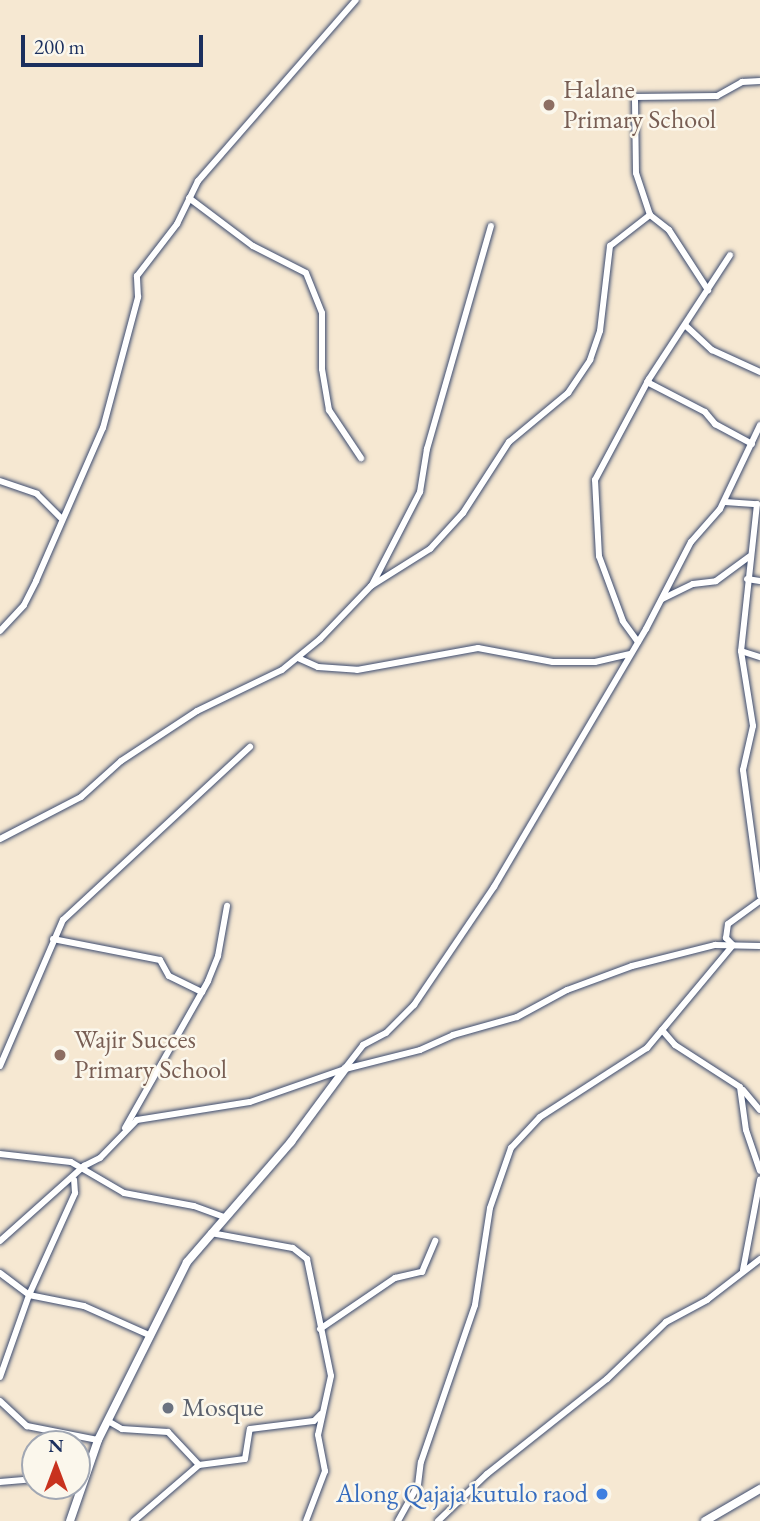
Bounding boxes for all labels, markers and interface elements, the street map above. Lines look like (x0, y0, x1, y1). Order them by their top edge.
scale bar (24, 21, 206, 65)
text: 200 m (34, 33, 85, 60)
place label: Halane Primary School (563, 74, 716, 136)
marker: Halane Primary School (541, 97, 557, 113)
place label: Wajir Succes Primary School (74, 1024, 227, 1086)
marker: Wajir Succes Primary School (52, 1047, 68, 1063)
place label: Mosque (182, 1392, 264, 1424)
marker: Mosque (160, 1400, 176, 1416)
north arrow (21, 1430, 91, 1500)
text: N (48, 1433, 64, 1458)
place label: Along Qajaja kutulo raod (336, 1478, 588, 1510)
marker: Along Qajaja kutulo raod (594, 1486, 610, 1502)

